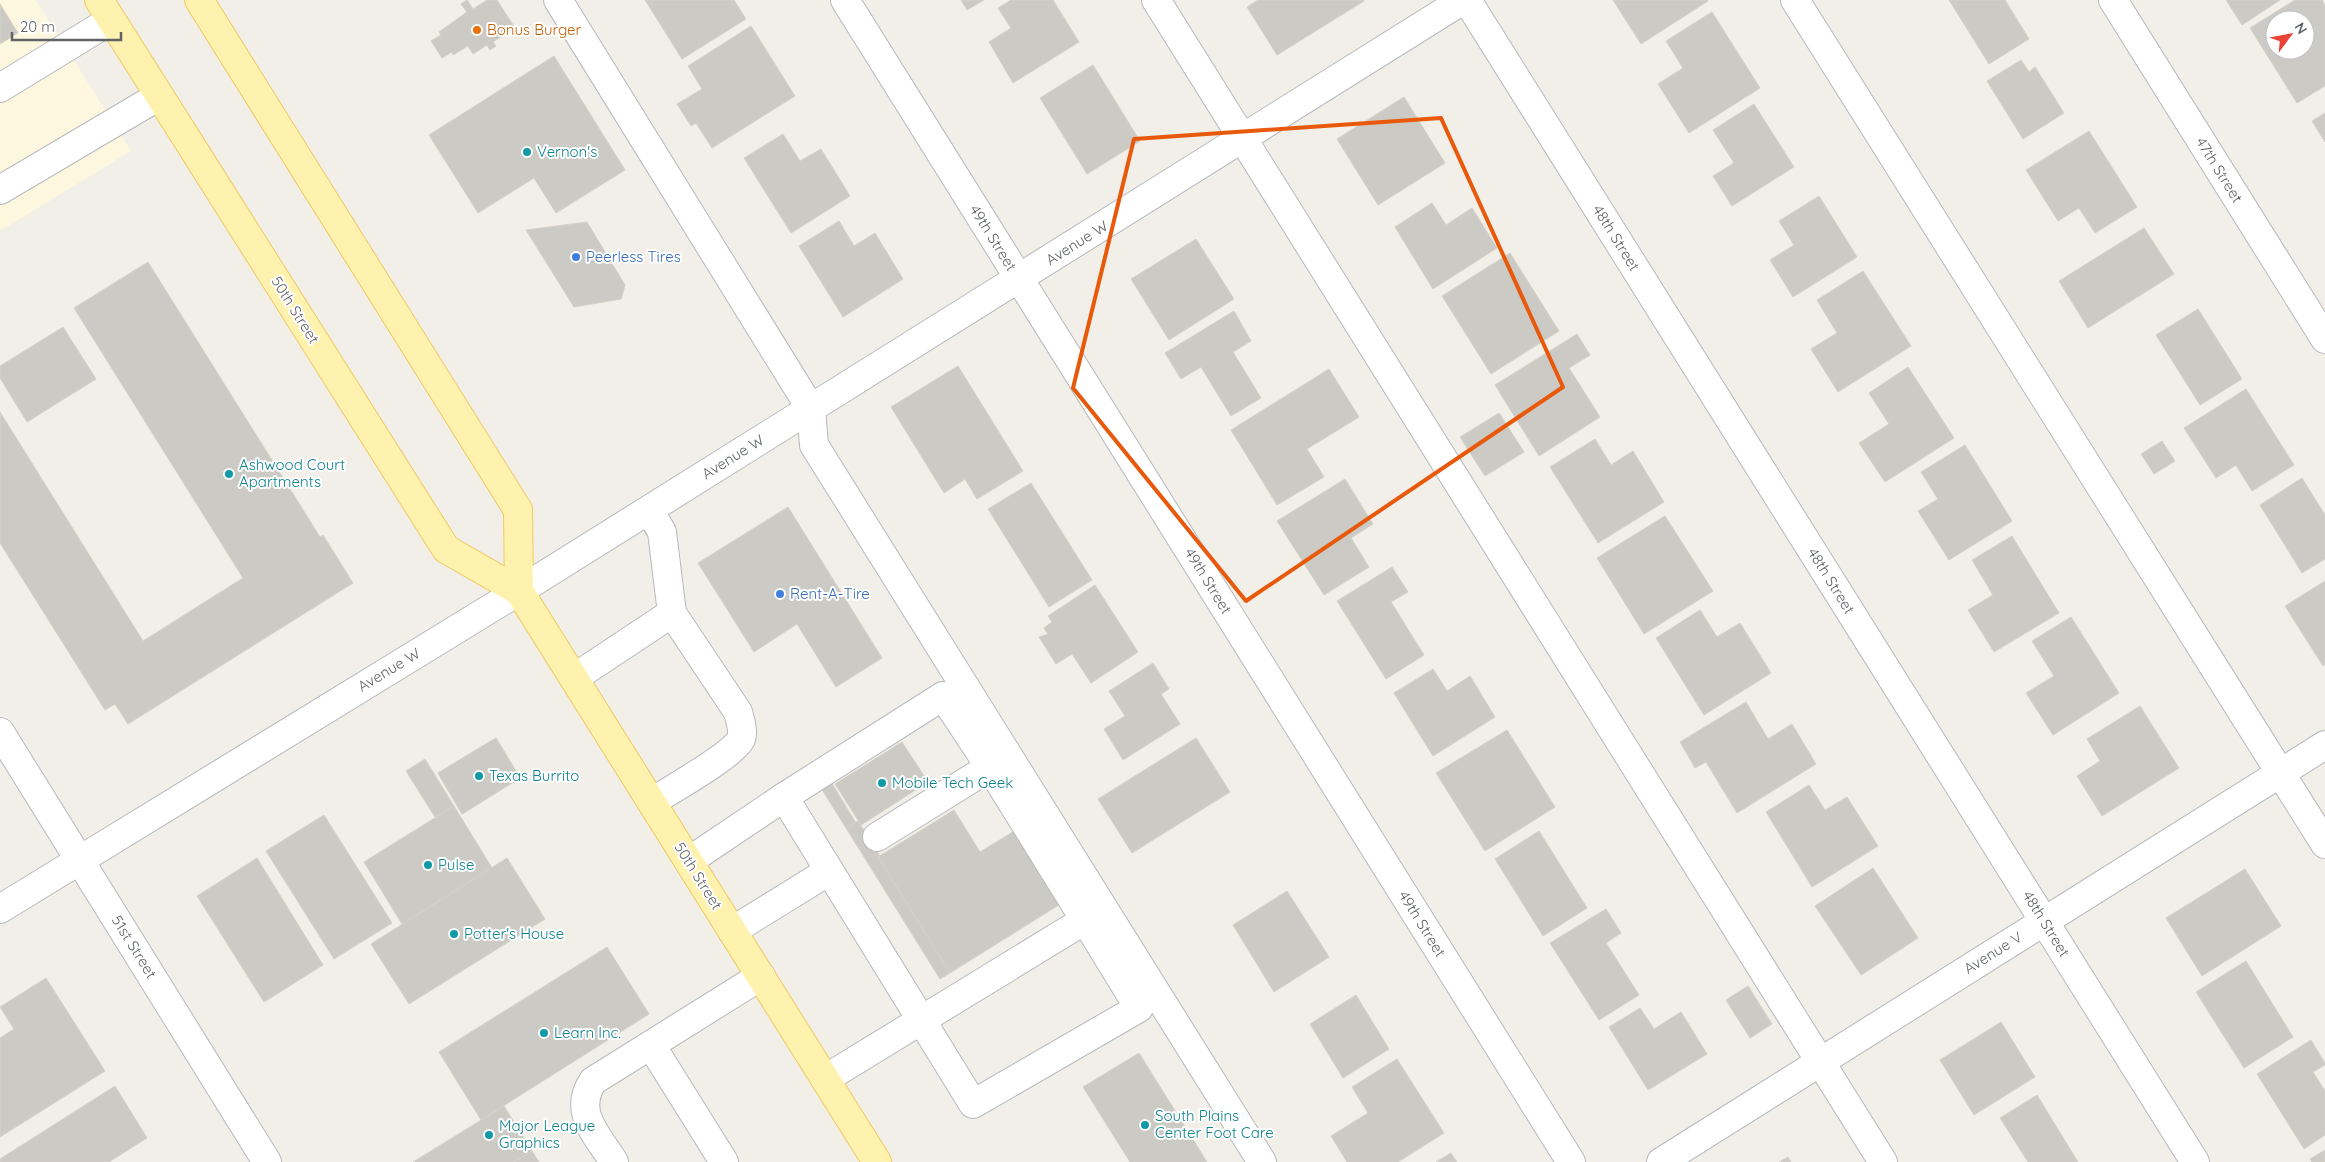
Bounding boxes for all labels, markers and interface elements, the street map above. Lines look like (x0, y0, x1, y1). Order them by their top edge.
scale bar (12, 10, 121, 42)
north arrow (2265, 10, 2315, 60)
text: 20 m (20, 17, 55, 36)
text: N (2291, 19, 2311, 37)
place label: Bonus Burger (487, 20, 582, 39)
marker: Bonus Burger (471, 24, 483, 36)
street label: 47th Street (2192, 133, 2247, 206)
place label: Vernon's (537, 142, 597, 161)
marker: Vernon's (521, 146, 533, 158)
street label: 49th Street (966, 201, 1021, 274)
street label: 48th Street (1589, 201, 1644, 274)
street label: Avenue W (1042, 216, 1112, 269)
place label: Peerless Tires (586, 247, 681, 266)
marker: Peerless Tires (570, 251, 582, 263)
street label: 50th Street (267, 273, 324, 347)
street label: Avenue W (698, 430, 768, 483)
place label: Ashwood Court Apartments (239, 455, 345, 491)
marker: Ashwood Court Apartments (223, 468, 235, 480)
street label: 49th Street (1181, 544, 1236, 617)
street label: 48th Street (1804, 544, 1859, 617)
place label: Rent-A-Tire (790, 584, 870, 603)
marker: Rent-A-Tire (774, 588, 786, 600)
street label: Avenue W (354, 643, 424, 696)
place label: Texas Burrito (489, 766, 579, 785)
marker: Texas Burrito (473, 770, 485, 782)
place label: Mobile Tech Geek (892, 773, 1013, 792)
marker: Mobile Tech Geek (876, 777, 888, 789)
street label: 50th Street (670, 839, 727, 913)
place label: Pulse (438, 855, 474, 874)
marker: Pulse (422, 859, 434, 871)
street label: 49th Street (1395, 887, 1450, 960)
street label: 48th Street (2019, 887, 2074, 960)
street label: 51st Street (108, 912, 161, 982)
place label: Potter's House (464, 924, 564, 943)
street label: Avenue V (1960, 927, 2026, 978)
marker: Potter's House (448, 928, 460, 940)
place label: Learn Inc. (554, 1023, 621, 1042)
marker: Learn Inc. (538, 1027, 550, 1039)
place label: South Plains Center Foot Care (1155, 1106, 1274, 1142)
place label: Major League Graphics (499, 1116, 595, 1152)
marker: South Plains Center Foot Care (1139, 1119, 1151, 1131)
marker: Major League Graphics (483, 1129, 495, 1141)

